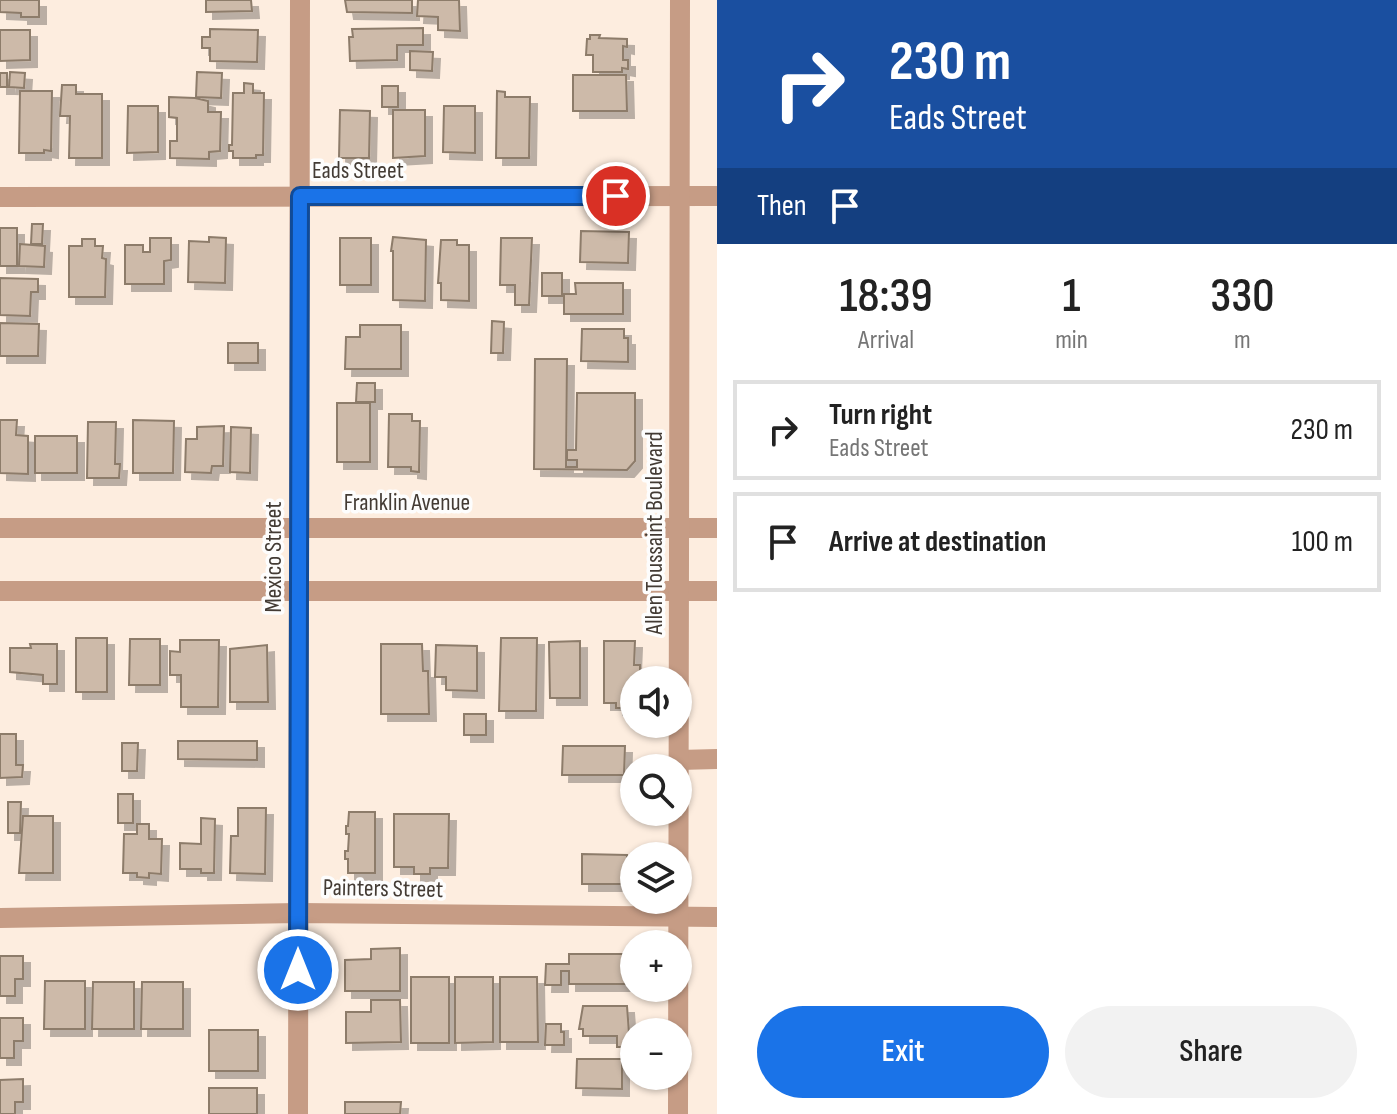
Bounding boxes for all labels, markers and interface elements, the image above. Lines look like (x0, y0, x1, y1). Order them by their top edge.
text: 230 m (889, 29, 1011, 96)
icon: right (757, 32, 861, 136)
text: Eads Street (889, 97, 1027, 140)
street label: Eads Street (312, 156, 404, 185)
pin (582, 162, 650, 230)
icon: arrive (594, 174, 638, 218)
icon: arrive (823, 184, 867, 228)
text: Then (757, 188, 807, 224)
text: 18:39 (840, 268, 933, 325)
text: 1 (1062, 268, 1080, 325)
text: 330 (1210, 268, 1274, 325)
text: Arrival (858, 325, 914, 356)
text: min (1055, 325, 1088, 356)
text: m (1234, 325, 1251, 356)
text: Turn right (829, 397, 932, 433)
icon: right (761, 408, 805, 452)
text: 230 m (1291, 412, 1353, 448)
street label: Allen Toussaint Boulevard (640, 432, 669, 635)
text: Eads Street (829, 433, 929, 464)
street label: Franklin Avenue (344, 488, 470, 517)
street label: Mexico Street (259, 501, 288, 613)
icon: arrive (761, 520, 805, 564)
text: Arrive at destination (829, 524, 1046, 560)
text: 100 m (1292, 524, 1353, 560)
map controls (620, 666, 692, 1090)
button: sound (620, 666, 692, 738)
button: search (620, 754, 692, 826)
button: layers (620, 842, 692, 914)
street label: Painters Street (323, 873, 443, 904)
position arrow (256, 928, 340, 1012)
button: + (620, 930, 692, 1002)
button: Exit (757, 1006, 1049, 1098)
button: Share (1065, 1006, 1357, 1098)
button: − (620, 1018, 692, 1090)

